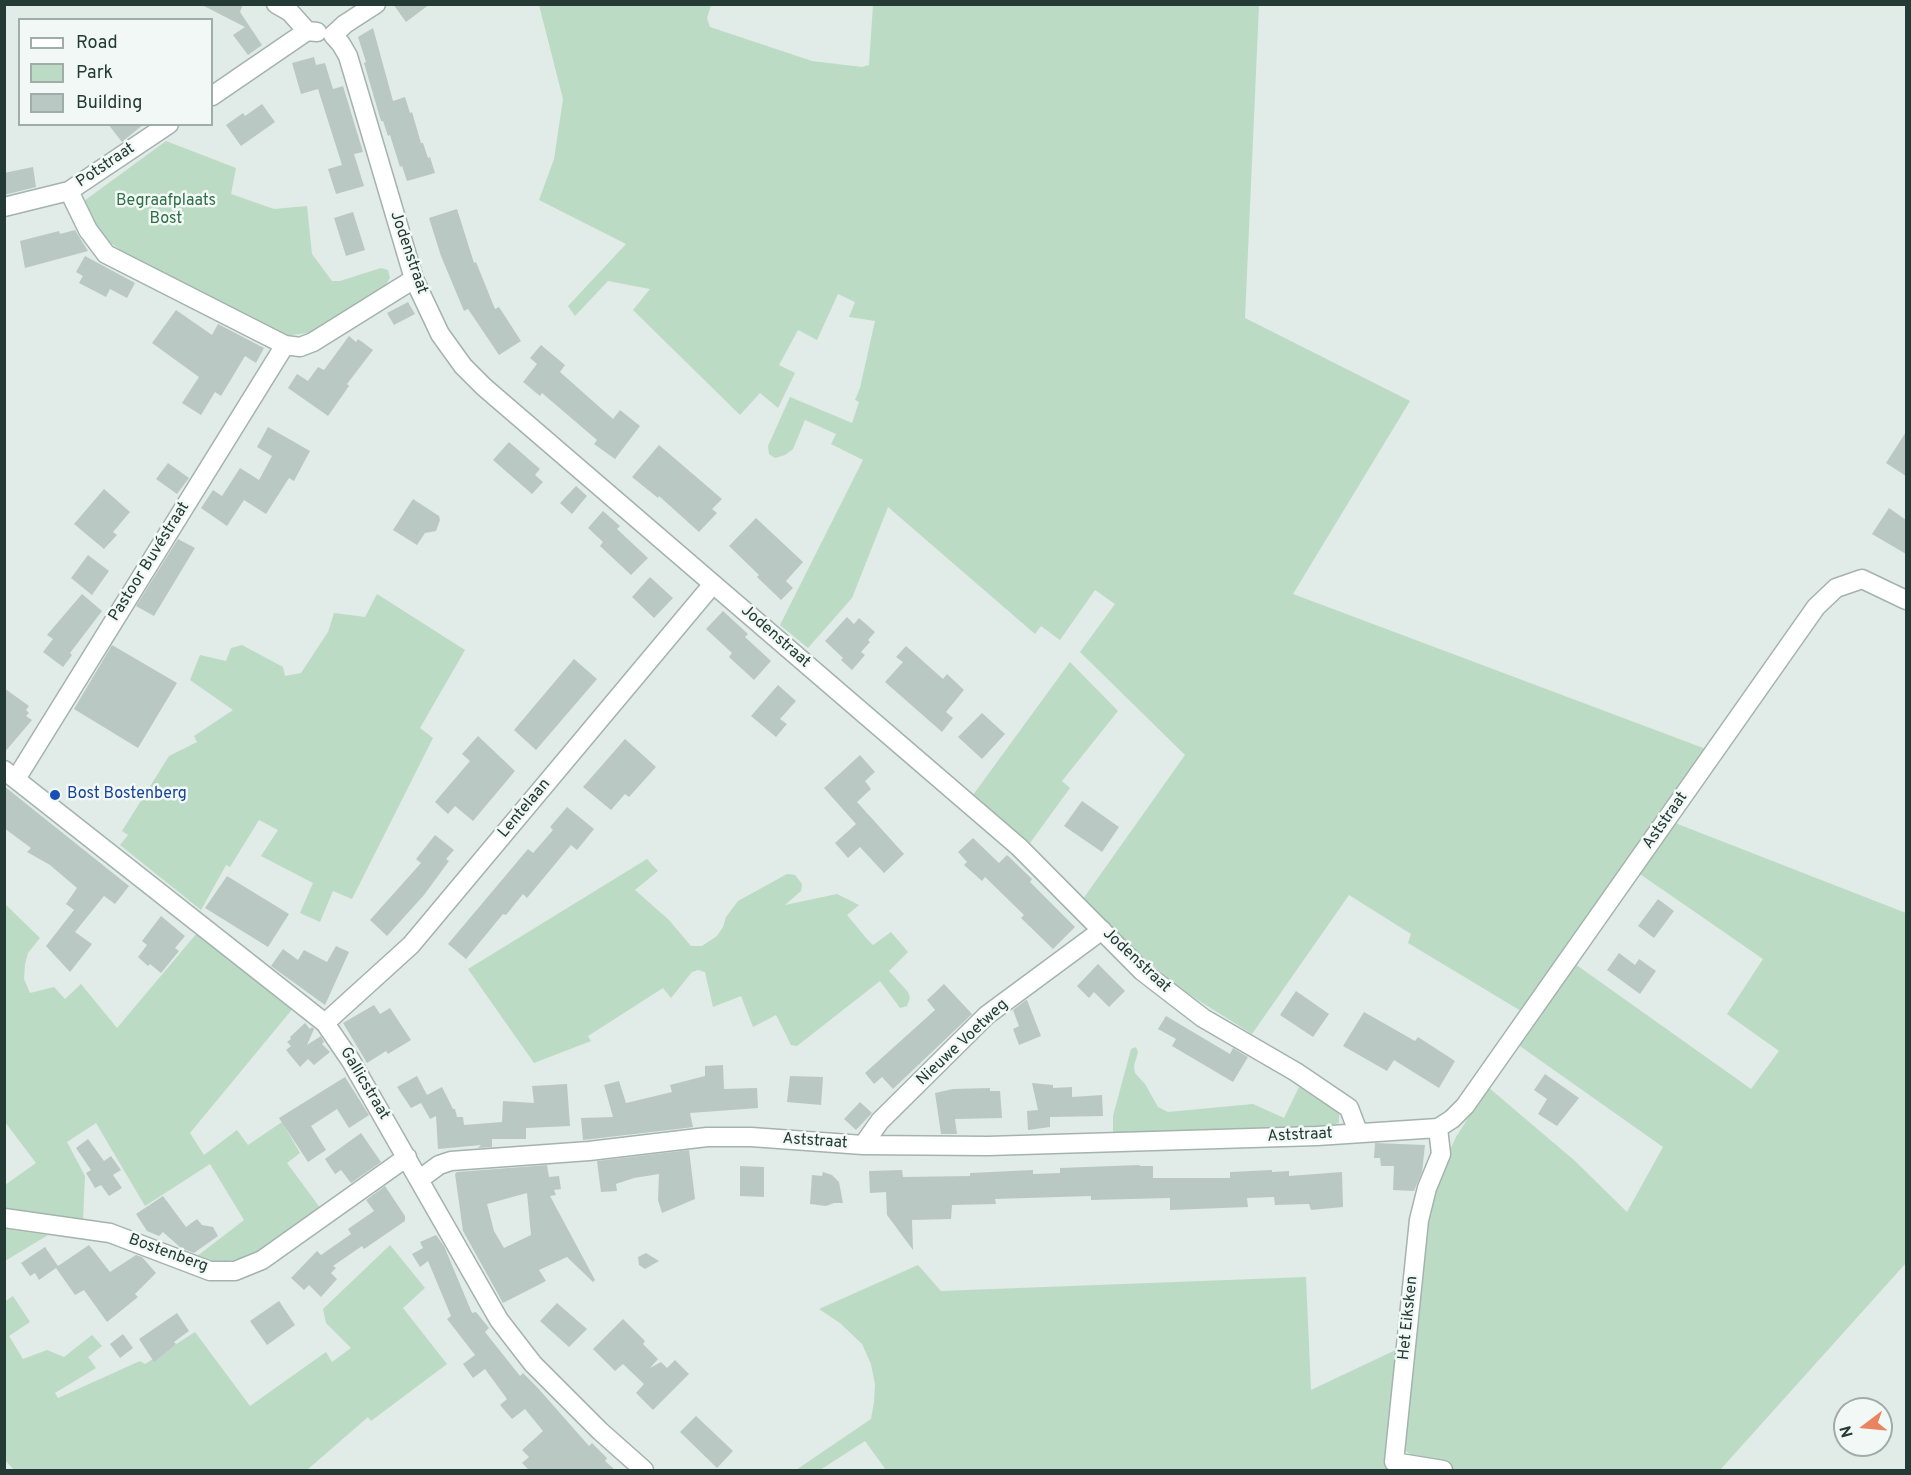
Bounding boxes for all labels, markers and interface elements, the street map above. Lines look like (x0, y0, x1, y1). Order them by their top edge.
legend (18, 18, 213, 126)
text: Road (76, 32, 118, 55)
text: Park (76, 62, 113, 85)
text: Building (76, 92, 142, 115)
street label: Potstraat (73, 140, 139, 192)
park label: Begraafplaats Bost (116, 192, 216, 230)
street label: Jodenstraat (385, 209, 431, 297)
street label: Pastoor Buvéstraat (106, 499, 194, 625)
street label: Jodenstraat (736, 602, 814, 672)
street label: Lentelaan (495, 776, 555, 842)
place label: Bost Bostenberg (67, 785, 187, 805)
marker: Bost Bostenberg (48, 788, 62, 802)
street label: Aststraat (1639, 789, 1693, 853)
street label: Jodenstraat (1098, 925, 1174, 997)
street label: Nieuwe Voetweg (913, 996, 1013, 1090)
street label: Gallicstraat (335, 1044, 393, 1124)
street label: Aststraat (1267, 1125, 1333, 1147)
street label: Aststraat (782, 1130, 848, 1154)
street label: Bostenberg (126, 1231, 210, 1277)
street label: Het Eiksken (1395, 1275, 1423, 1361)
north arrow (1833, 1397, 1893, 1457)
text: N (1836, 1423, 1859, 1440)

